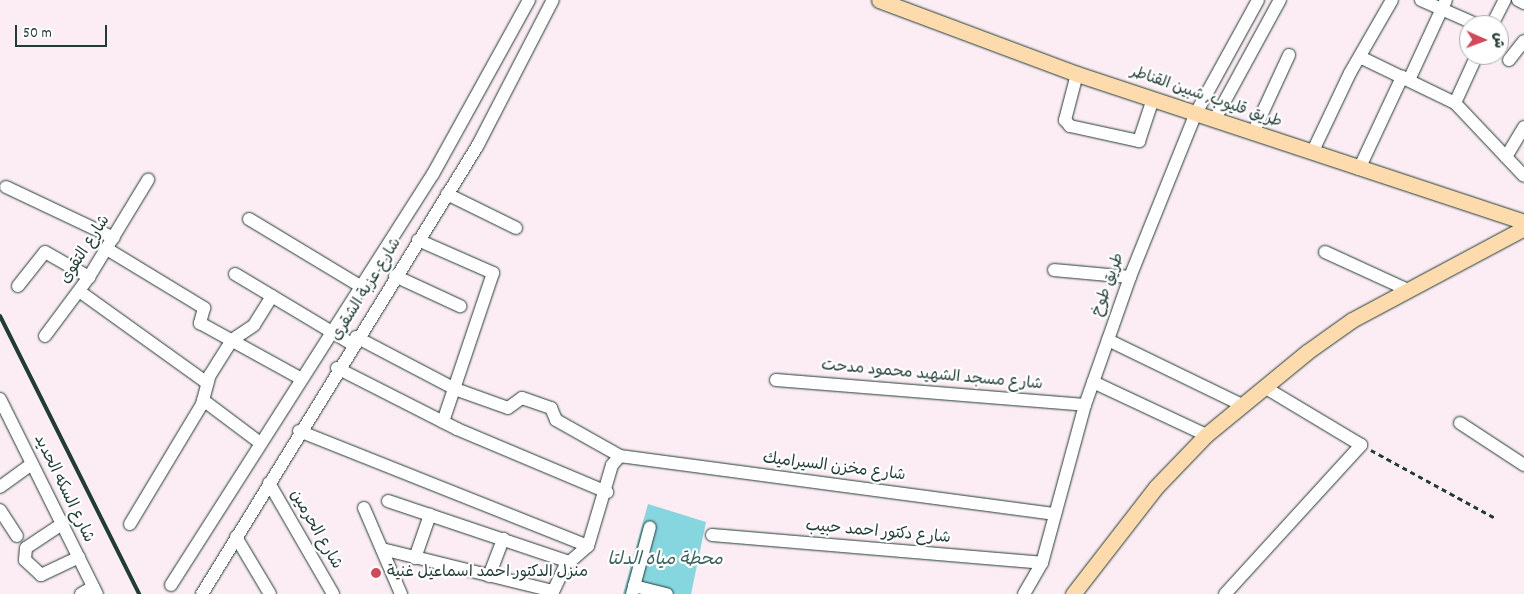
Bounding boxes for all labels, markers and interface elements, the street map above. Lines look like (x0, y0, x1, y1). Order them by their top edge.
scale bar (18, 15, 110, 47)
north arrow (1459, 15, 1509, 65)
text: 50 m (23, 23, 52, 45)
text: ش (1488, 32, 1508, 49)
street label: طريق قليوب, شبين القناطر (1128, 63, 1284, 133)
street label: شارع التقوى (57, 212, 115, 288)
street label: شارع عزبة الشقرى (328, 235, 406, 345)
street label: طريق طوخ (1089, 251, 1129, 319)
street label: شارع مسجد الشهيد محمود مدحت (820, 357, 1044, 395)
street label: شارع السكه الحديد (29, 432, 97, 546)
street label: شارع مخزن السيراميك (761, 450, 907, 486)
street label: شارع الحرمين (285, 487, 345, 573)
street label: شارع دكتور احمد حبيب (805, 517, 951, 549)
water label: محطة مياه الدلتا (607, 550, 723, 572)
place label: منزل الدكتور احمد اسماعيل غنية (387, 563, 588, 583)
marker: منزل الدكتور احمد اسماعيل غنية (369, 566, 383, 580)

